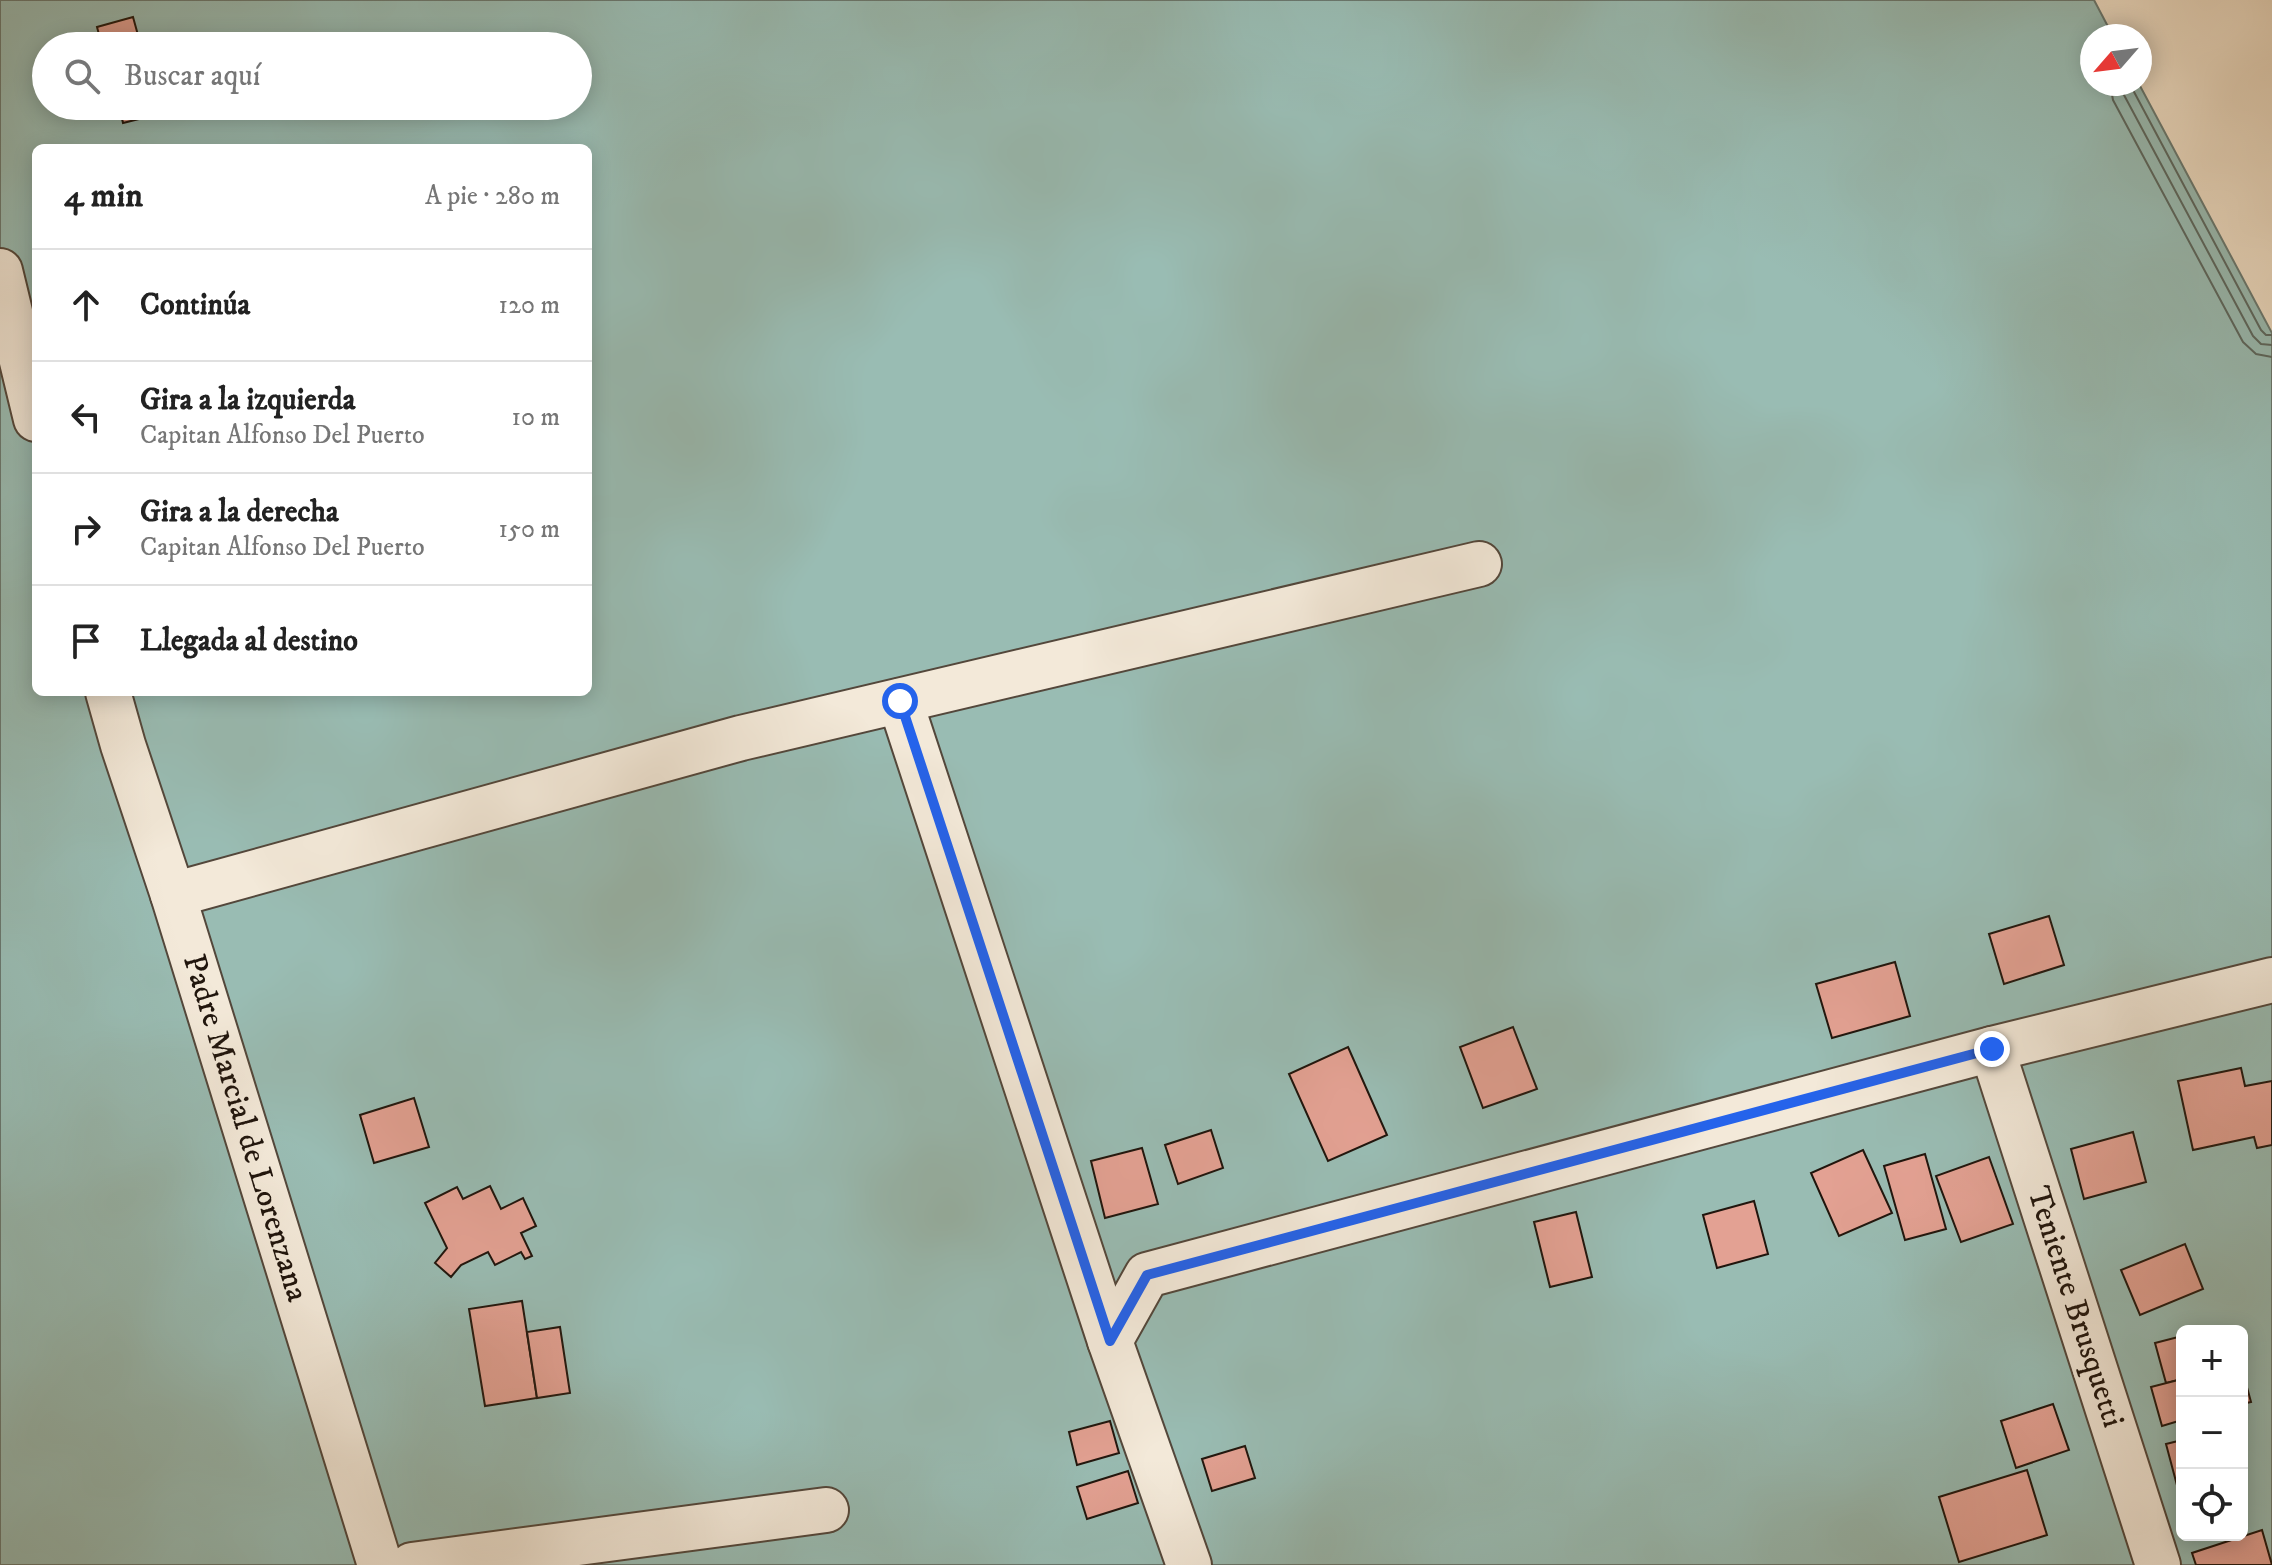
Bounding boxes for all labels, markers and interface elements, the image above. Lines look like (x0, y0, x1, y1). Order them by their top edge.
north arrow (2080, 24, 2152, 96)
search box (32, 32, 592, 120)
icon: search (60, 54, 104, 98)
text: Buscar aquí (124, 58, 261, 95)
text: 4 min (64, 175, 143, 217)
text: A pie · 280 m (425, 180, 560, 213)
icon: ahead (64, 283, 108, 327)
text: Continúa (140, 287, 250, 324)
text: 120 m (499, 289, 560, 322)
text: Gira a la izquierda (140, 382, 355, 419)
icon: left (64, 395, 108, 439)
text: 10 m (511, 401, 560, 434)
text: Capitan Alfonso Del Puerto (140, 419, 425, 452)
text: Gira a la derecha (140, 494, 339, 531)
icon: right (64, 507, 108, 551)
text: 150 m (499, 513, 560, 546)
text: Capitan Alfonso Del Puerto (140, 531, 425, 564)
icon: arrive (64, 619, 108, 663)
text: Llegada al destino (140, 623, 358, 660)
route start (882, 683, 918, 719)
street label: Padre Marcial de Lorenzana (173, 949, 317, 1307)
route end (1974, 1031, 2010, 1067)
street label: Teniente Brusquetti (2017, 1182, 2133, 1432)
map controls (2176, 1325, 2248, 1541)
button: + (2176, 1325, 2248, 1397)
button: − (2176, 1397, 2248, 1469)
button: locate (2176, 1469, 2248, 1541)

